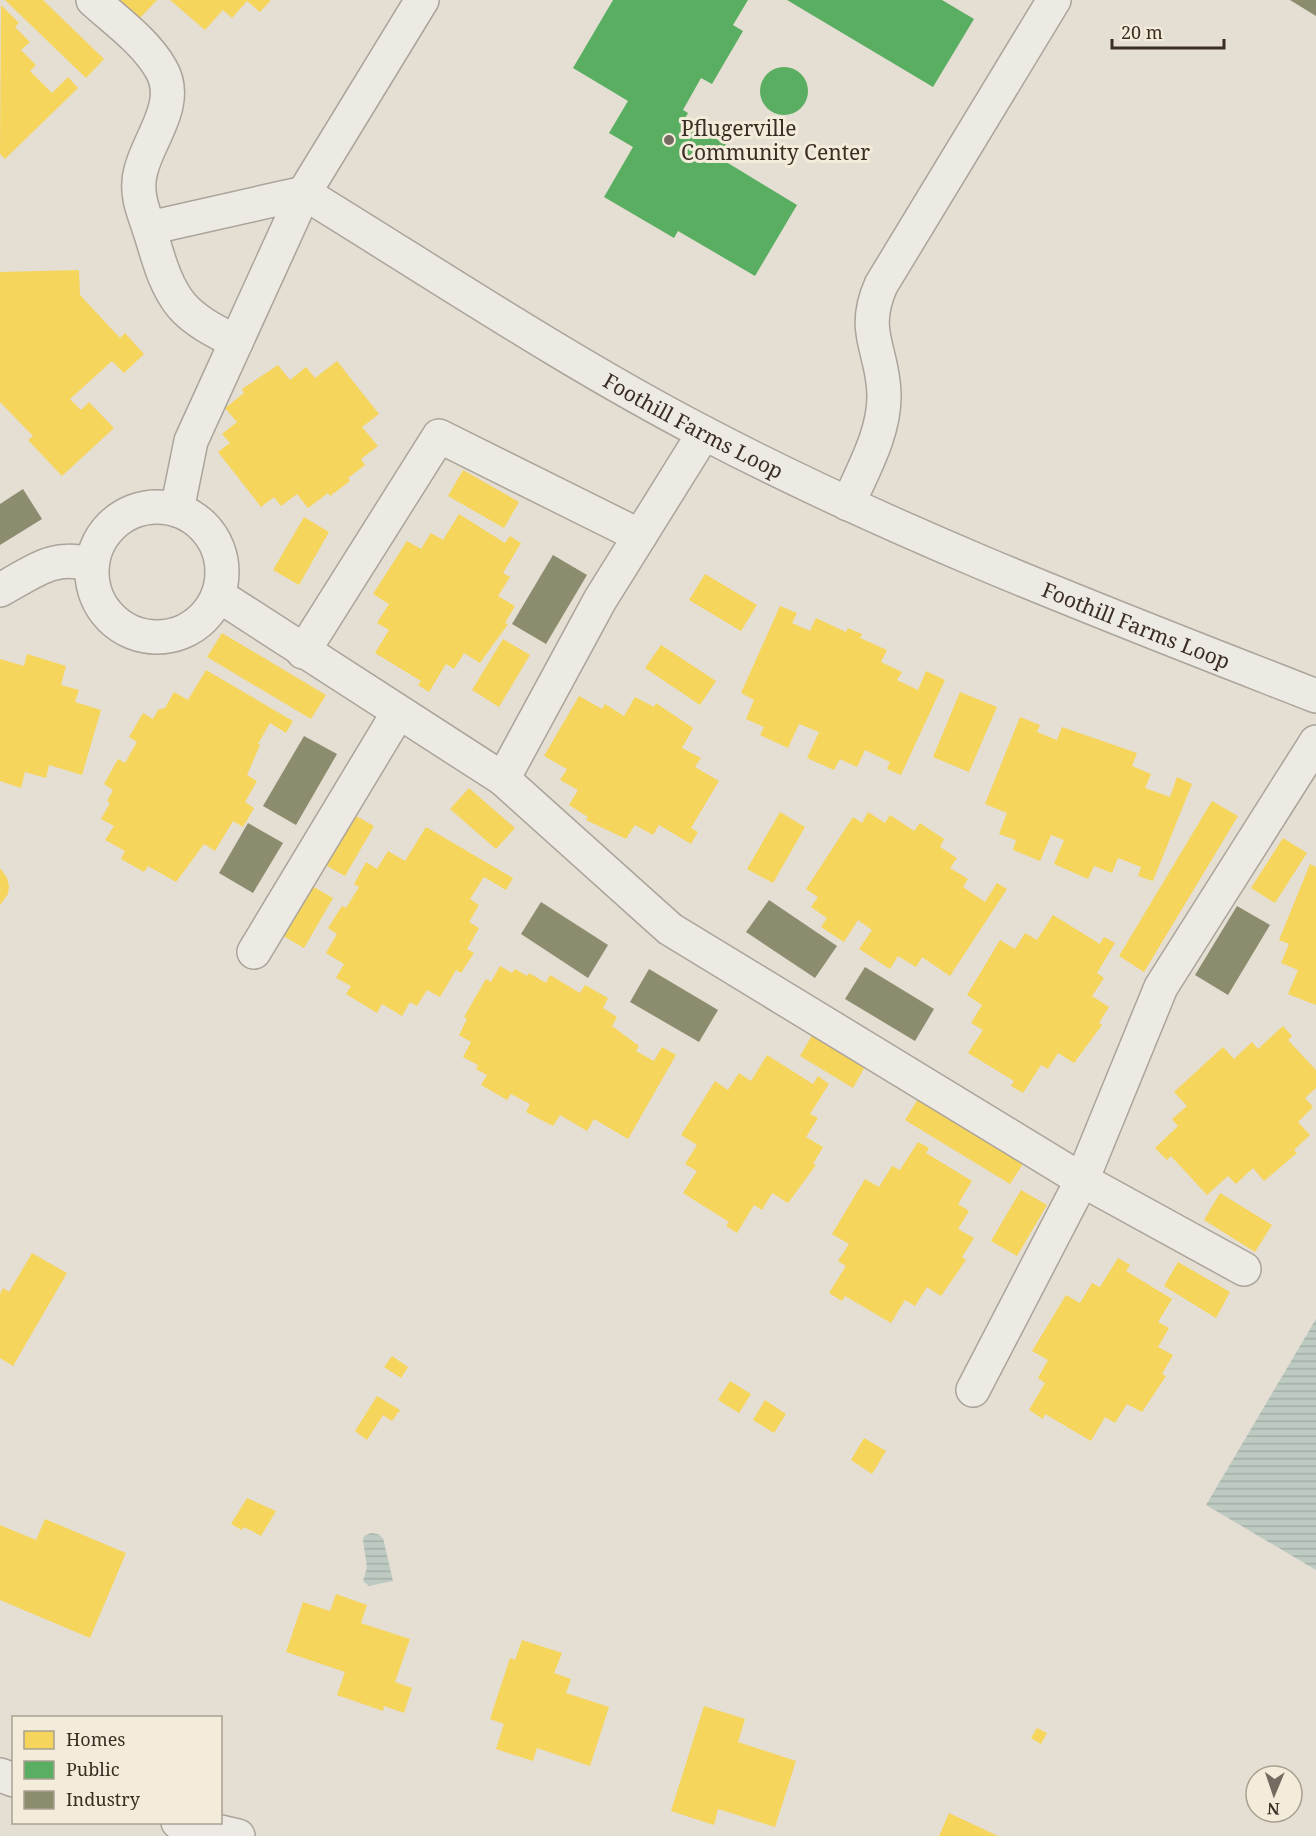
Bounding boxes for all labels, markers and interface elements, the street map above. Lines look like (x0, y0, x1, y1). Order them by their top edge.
scale bar (1112, 12, 1224, 50)
text: 20 m (1121, 20, 1163, 44)
place label: Pflugerville Community Center (681, 114, 870, 166)
marker: Pflugerville Community Center (662, 133, 676, 147)
street label: Foothill Farms Loop (598, 366, 788, 485)
street label: Foothill Farms Loop (1038, 575, 1234, 675)
legend (12, 1716, 222, 1824)
text: Homes (66, 1727, 125, 1751)
text: Public (66, 1757, 120, 1781)
north arrow (1244, 1764, 1304, 1824)
text: Industry (66, 1787, 141, 1811)
text: N (1266, 1798, 1280, 1820)

